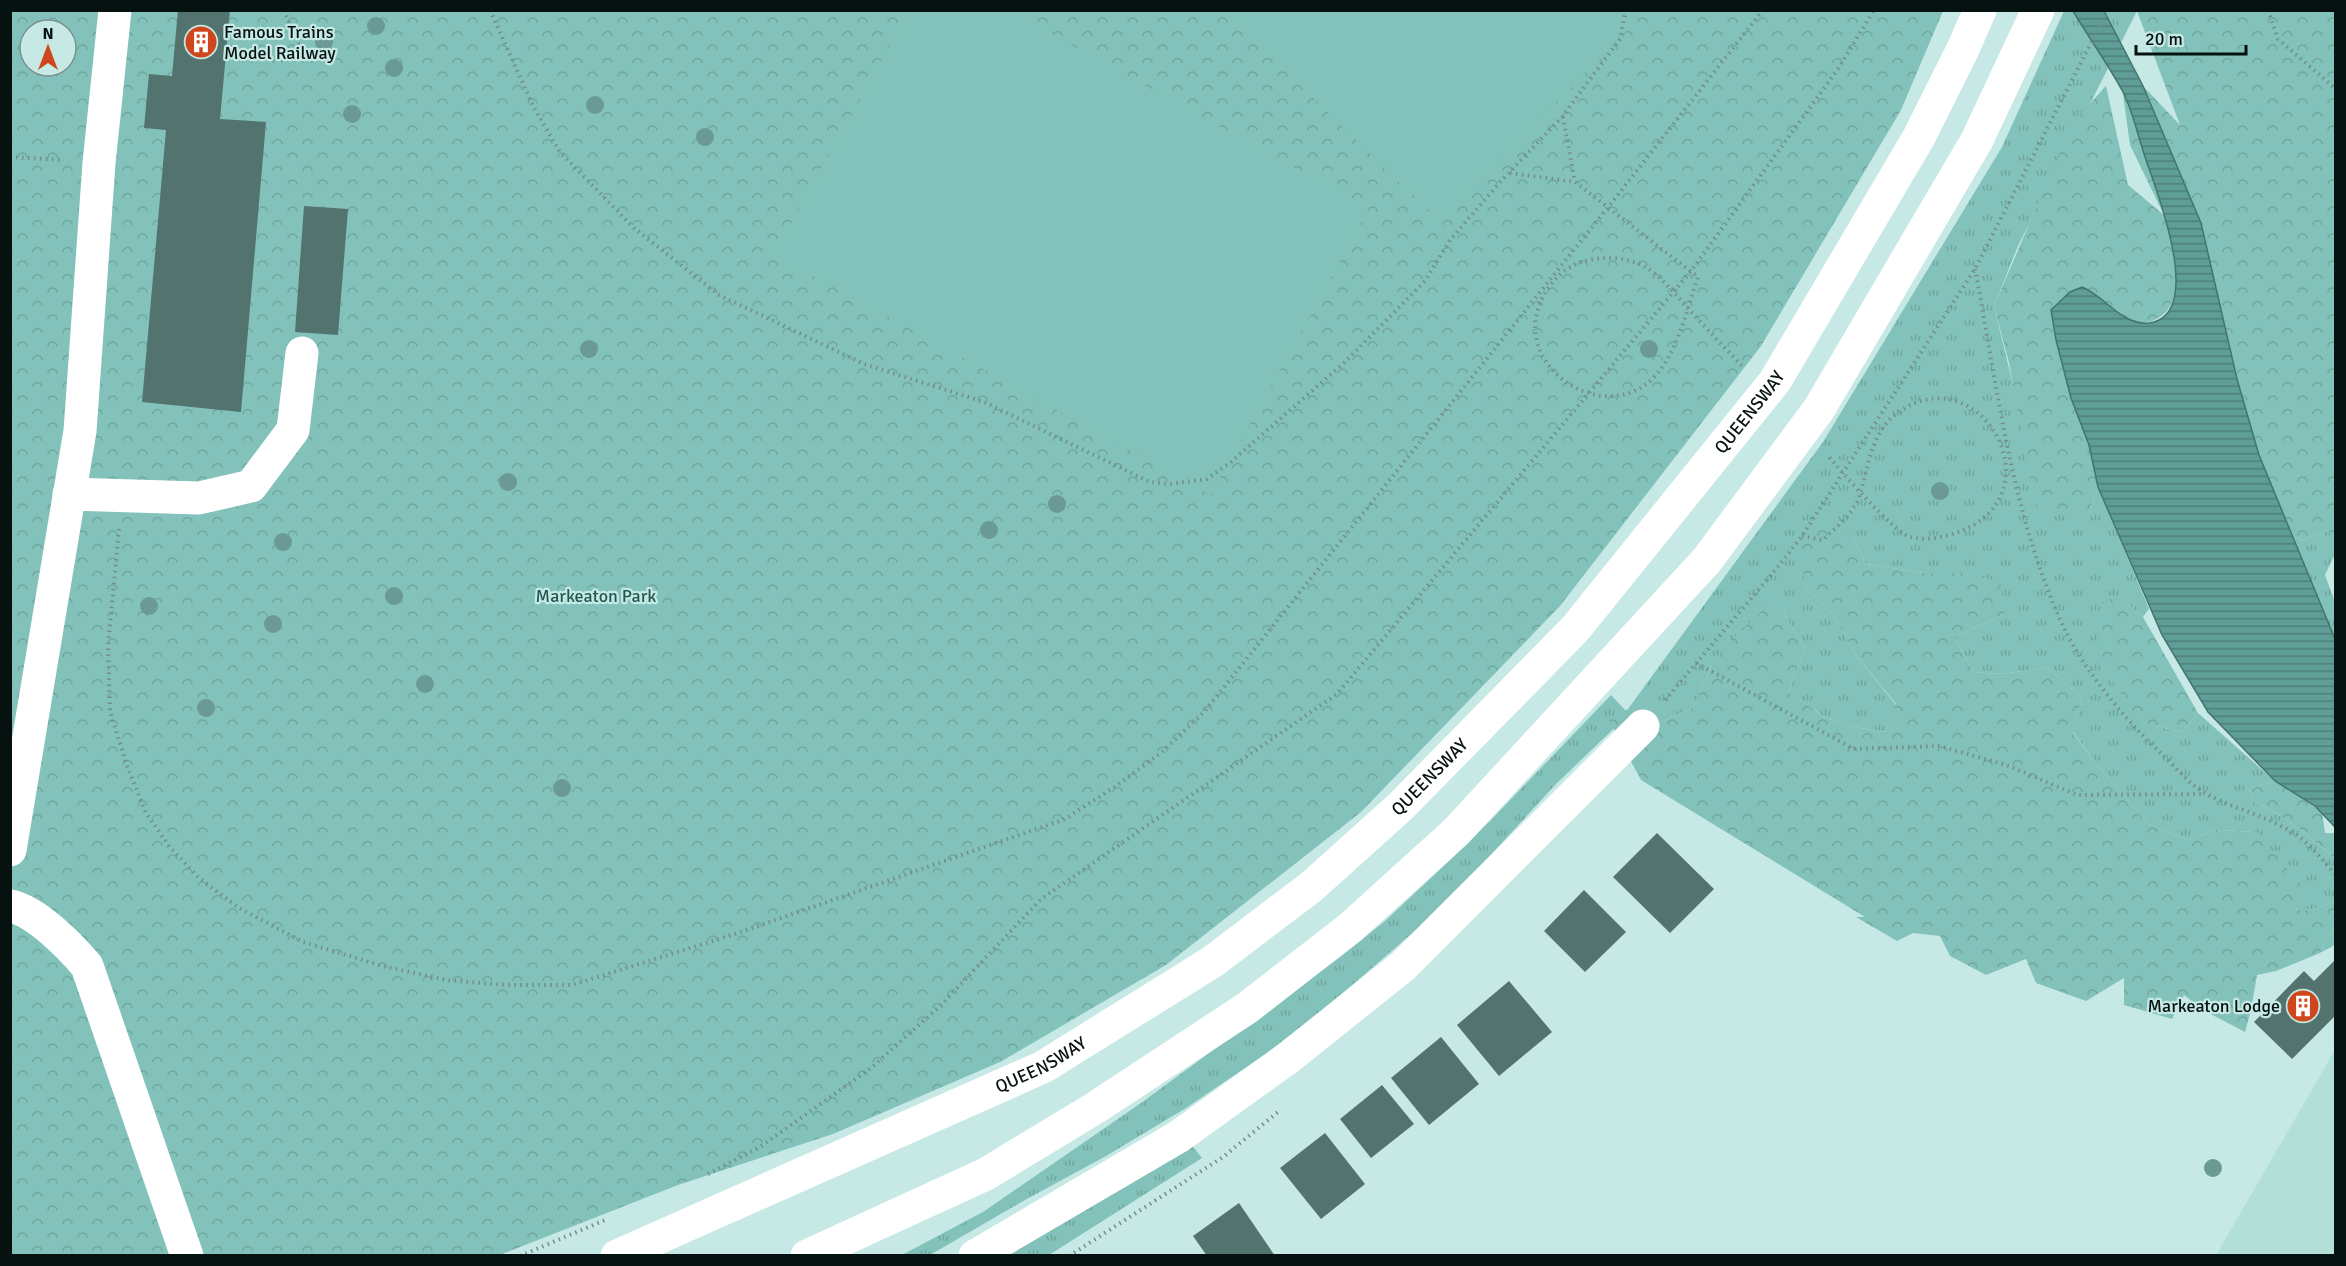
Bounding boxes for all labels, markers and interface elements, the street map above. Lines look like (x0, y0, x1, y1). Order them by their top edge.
north arrow (18, 18, 78, 78)
scale bar (2136, 18, 2246, 56)
place label: Famous Trains Model Railway (224, 21, 336, 64)
text: N (42, 24, 54, 44)
building icon: Famous Trains Model Railway (183, 24, 219, 60)
text: 20 m (2145, 28, 2183, 50)
street label: QUEENSWAY (1710, 367, 1790, 458)
park label: Markeaton Park (536, 585, 656, 607)
street label: QUEENSWAY (1387, 734, 1472, 820)
building icon: Markeaton Lodge (2285, 988, 2321, 1024)
place label: Markeaton Lodge (2147, 995, 2280, 1017)
street label: QUEENSWAY (992, 1032, 1090, 1098)

